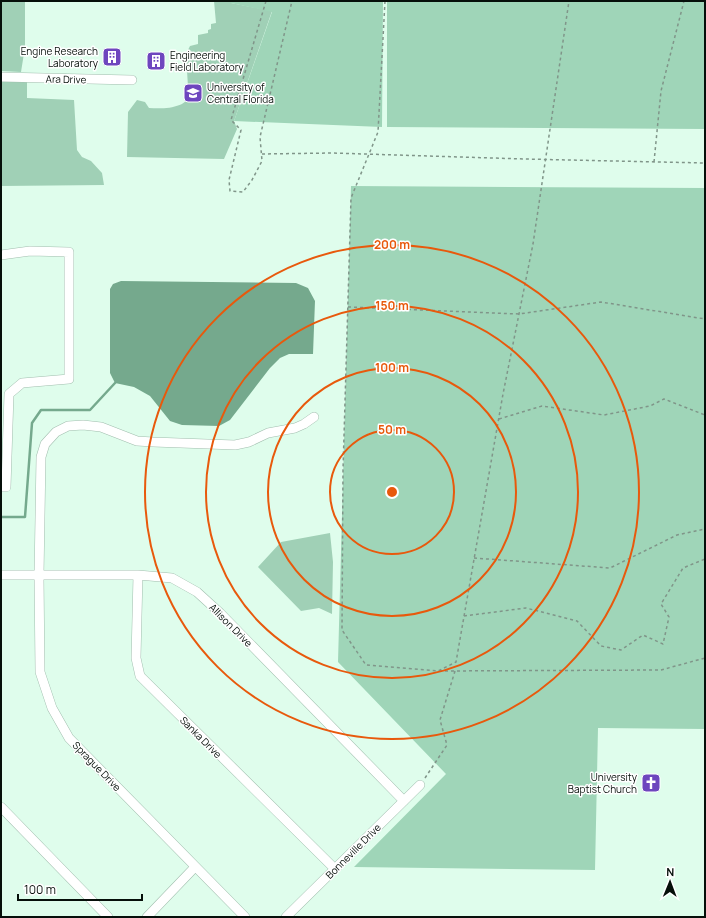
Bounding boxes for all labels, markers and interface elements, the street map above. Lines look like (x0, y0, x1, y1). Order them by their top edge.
place label: Engine Research Laboratory (21, 44, 99, 70)
building icon: Engine Research Laboratory (101, 46, 123, 68)
place label: Engineering Field Laboratory (170, 48, 244, 74)
building icon: Engineering Field Laboratory (145, 50, 167, 72)
street label: Ara Drive (46, 72, 87, 86)
place label: University of Central Florida (207, 80, 274, 106)
school or university icon: University of Central Florida (182, 82, 204, 104)
text: 200 m (374, 236, 410, 253)
text: 150 m (375, 297, 409, 314)
text: 100 m (375, 359, 409, 376)
text: 50 m (378, 421, 406, 438)
centre of rings (385, 485, 399, 499)
street label: Allison Drive (206, 600, 256, 650)
street label: Sanka Drive (177, 713, 225, 761)
street label: Sprague Drive (70, 738, 124, 794)
place label: University Baptist Church (568, 770, 638, 796)
church icon: University Baptist Church (640, 772, 662, 794)
street label: Bonneville Drive (322, 820, 384, 882)
north arrow (650, 862, 690, 902)
text: N (666, 864, 674, 879)
scale bar (18, 876, 142, 902)
text: 100 m (24, 881, 56, 898)

